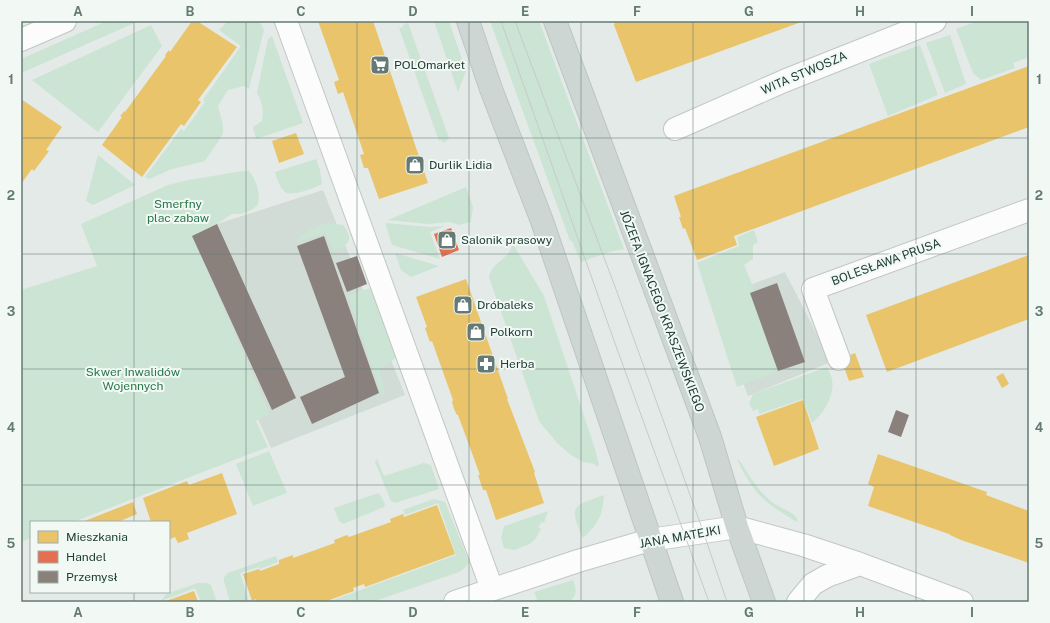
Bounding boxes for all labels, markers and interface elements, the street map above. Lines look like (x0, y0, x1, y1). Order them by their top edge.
text: A (73, 4, 83, 19)
text: B (186, 4, 195, 19)
text: C (296, 4, 306, 19)
text: D (408, 4, 418, 19)
text: E (521, 4, 529, 19)
text: F (633, 4, 641, 19)
text: G (744, 4, 754, 19)
text: H (855, 4, 865, 19)
text: I (970, 4, 974, 19)
street label: WITA STWOSZA (759, 48, 849, 97)
supermarket icon: POLOmarket (369, 54, 391, 76)
place label: POLOmarket (394, 58, 466, 72)
text: 1 (8, 72, 14, 87)
text: 1 (1036, 72, 1042, 87)
shop icon: Durlik Lidia (404, 154, 426, 176)
place label: Durlik Lidia (429, 158, 492, 172)
text: 2 (7, 188, 15, 203)
text: 2 (1035, 188, 1043, 203)
park label: Smerfny plac zabaw (147, 197, 210, 225)
street label: JÓZEFA IGNACEGO KRASZEWSKIEGO (617, 208, 707, 414)
shop icon: Salonik prasowy (436, 229, 458, 251)
place label: Salonik prasowy (461, 233, 553, 247)
street label: BOLESŁAWA PRUSA (829, 236, 943, 288)
shop icon: Dróbaleks (452, 294, 474, 316)
place label: Dróbaleks (477, 298, 533, 312)
text: 3 (7, 304, 16, 319)
text: 3 (1035, 304, 1044, 319)
shop icon: Polkorn (465, 321, 487, 343)
place label: Polkorn (490, 325, 533, 339)
pharmacy icon: Herba (475, 353, 497, 375)
place label: Herba (500, 357, 534, 371)
park label: Skwer Inwalidów Wojennych (86, 365, 181, 393)
text: 4 (7, 420, 16, 435)
text: 4 (1035, 420, 1044, 435)
legend (30, 521, 170, 593)
street label: JANA MATEJKI (638, 523, 722, 551)
text: Mieszkania (66, 530, 128, 544)
text: 5 (7, 536, 16, 551)
text: 5 (1035, 536, 1044, 551)
text: Handel (66, 550, 107, 564)
text: Przemysł (66, 570, 118, 584)
text: A (73, 605, 83, 620)
text: B (186, 605, 195, 620)
text: C (296, 605, 306, 620)
text: D (408, 605, 418, 620)
text: E (521, 605, 529, 620)
text: F (633, 605, 641, 620)
text: G (744, 605, 754, 620)
text: H (855, 605, 865, 620)
text: I (970, 605, 974, 620)

